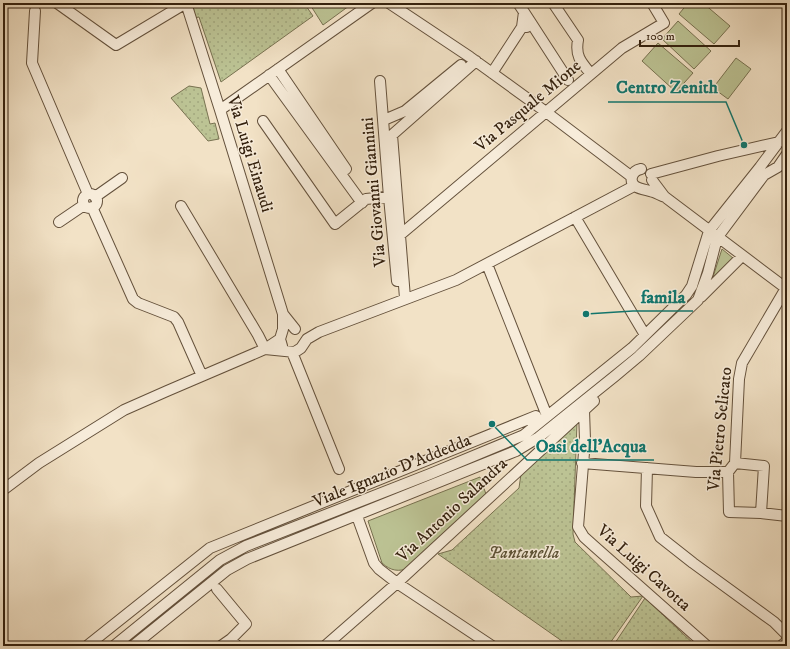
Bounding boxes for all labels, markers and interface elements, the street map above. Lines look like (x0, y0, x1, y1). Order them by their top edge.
scale bar (640, 22, 739, 48)
text: 100 m (646, 29, 675, 44)
street label: Via Pasquale Mione (469, 55, 586, 158)
callout: Centro Zenith (608, 72, 726, 102)
text: Centro Zenith (616, 77, 719, 99)
street label: Via Luigi Einaudi (222, 92, 278, 215)
street label: Via Giovanni Giannini (357, 116, 392, 269)
callout: famila (633, 281, 693, 311)
text: famila (640, 287, 686, 309)
street label: Via Pietro Selicato (702, 366, 737, 493)
street label: Viale Ignazio D'Addedda (309, 429, 475, 513)
callout: Oasi dell'Acqua (527, 430, 654, 460)
text: Oasi dell'Acqua (536, 436, 647, 458)
street label: Via Antonio Salandra (391, 452, 513, 568)
street label: Via Luigi Cavotta (592, 519, 696, 617)
park label: Pantanella (489, 542, 559, 564)

